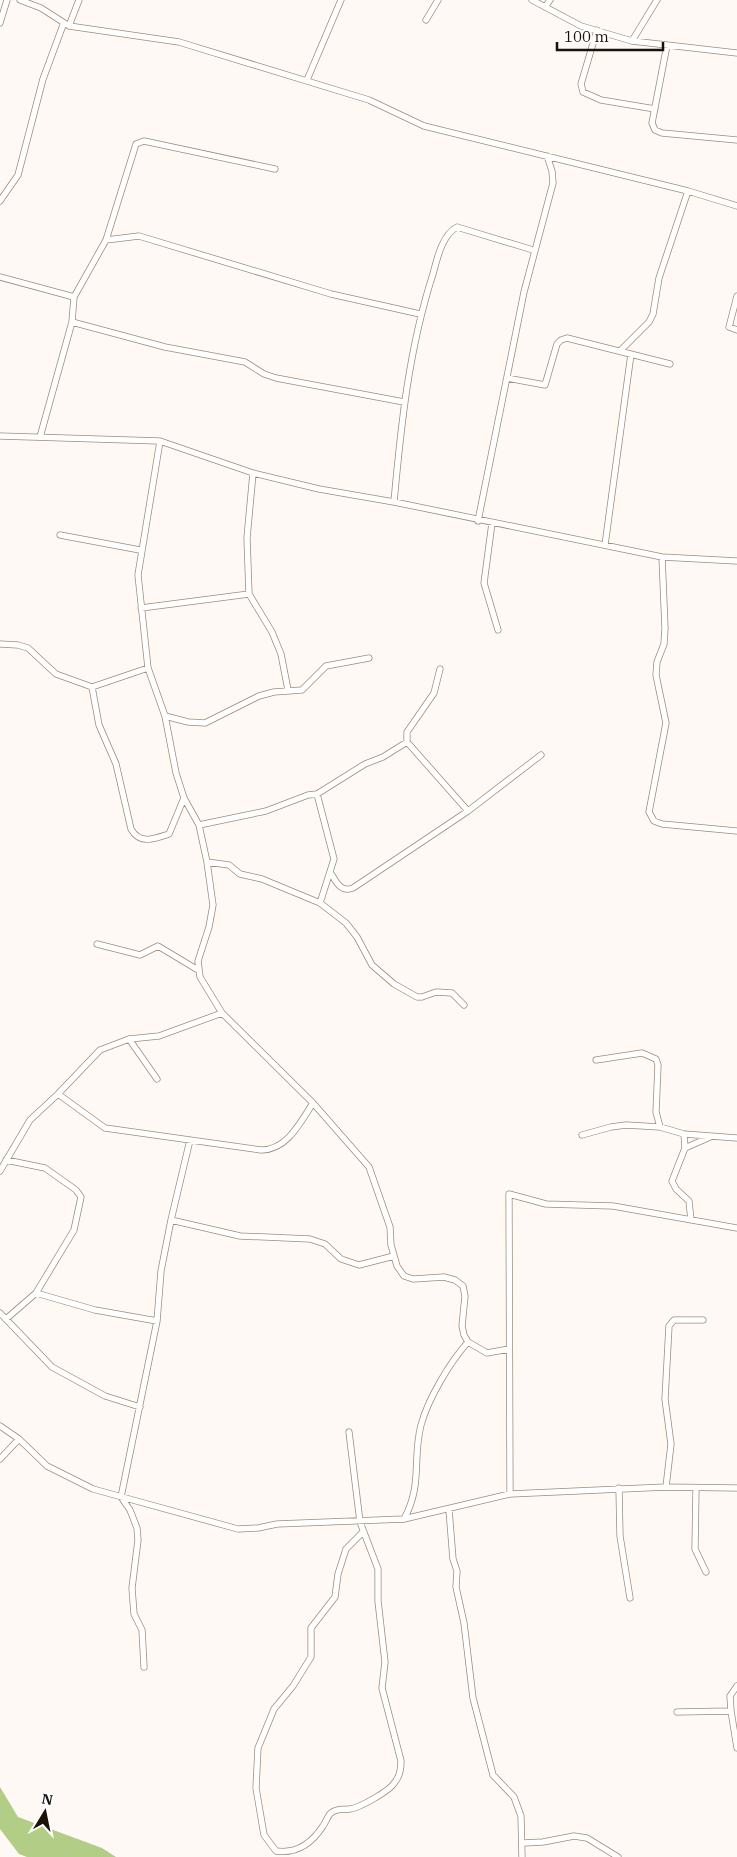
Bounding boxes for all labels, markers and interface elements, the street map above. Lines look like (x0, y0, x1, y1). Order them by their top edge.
scale bar (557, 20, 663, 52)
text: 100 m (564, 27, 609, 46)
north arrow (20, 1787, 70, 1837)
text: N (40, 1789, 54, 1809)

